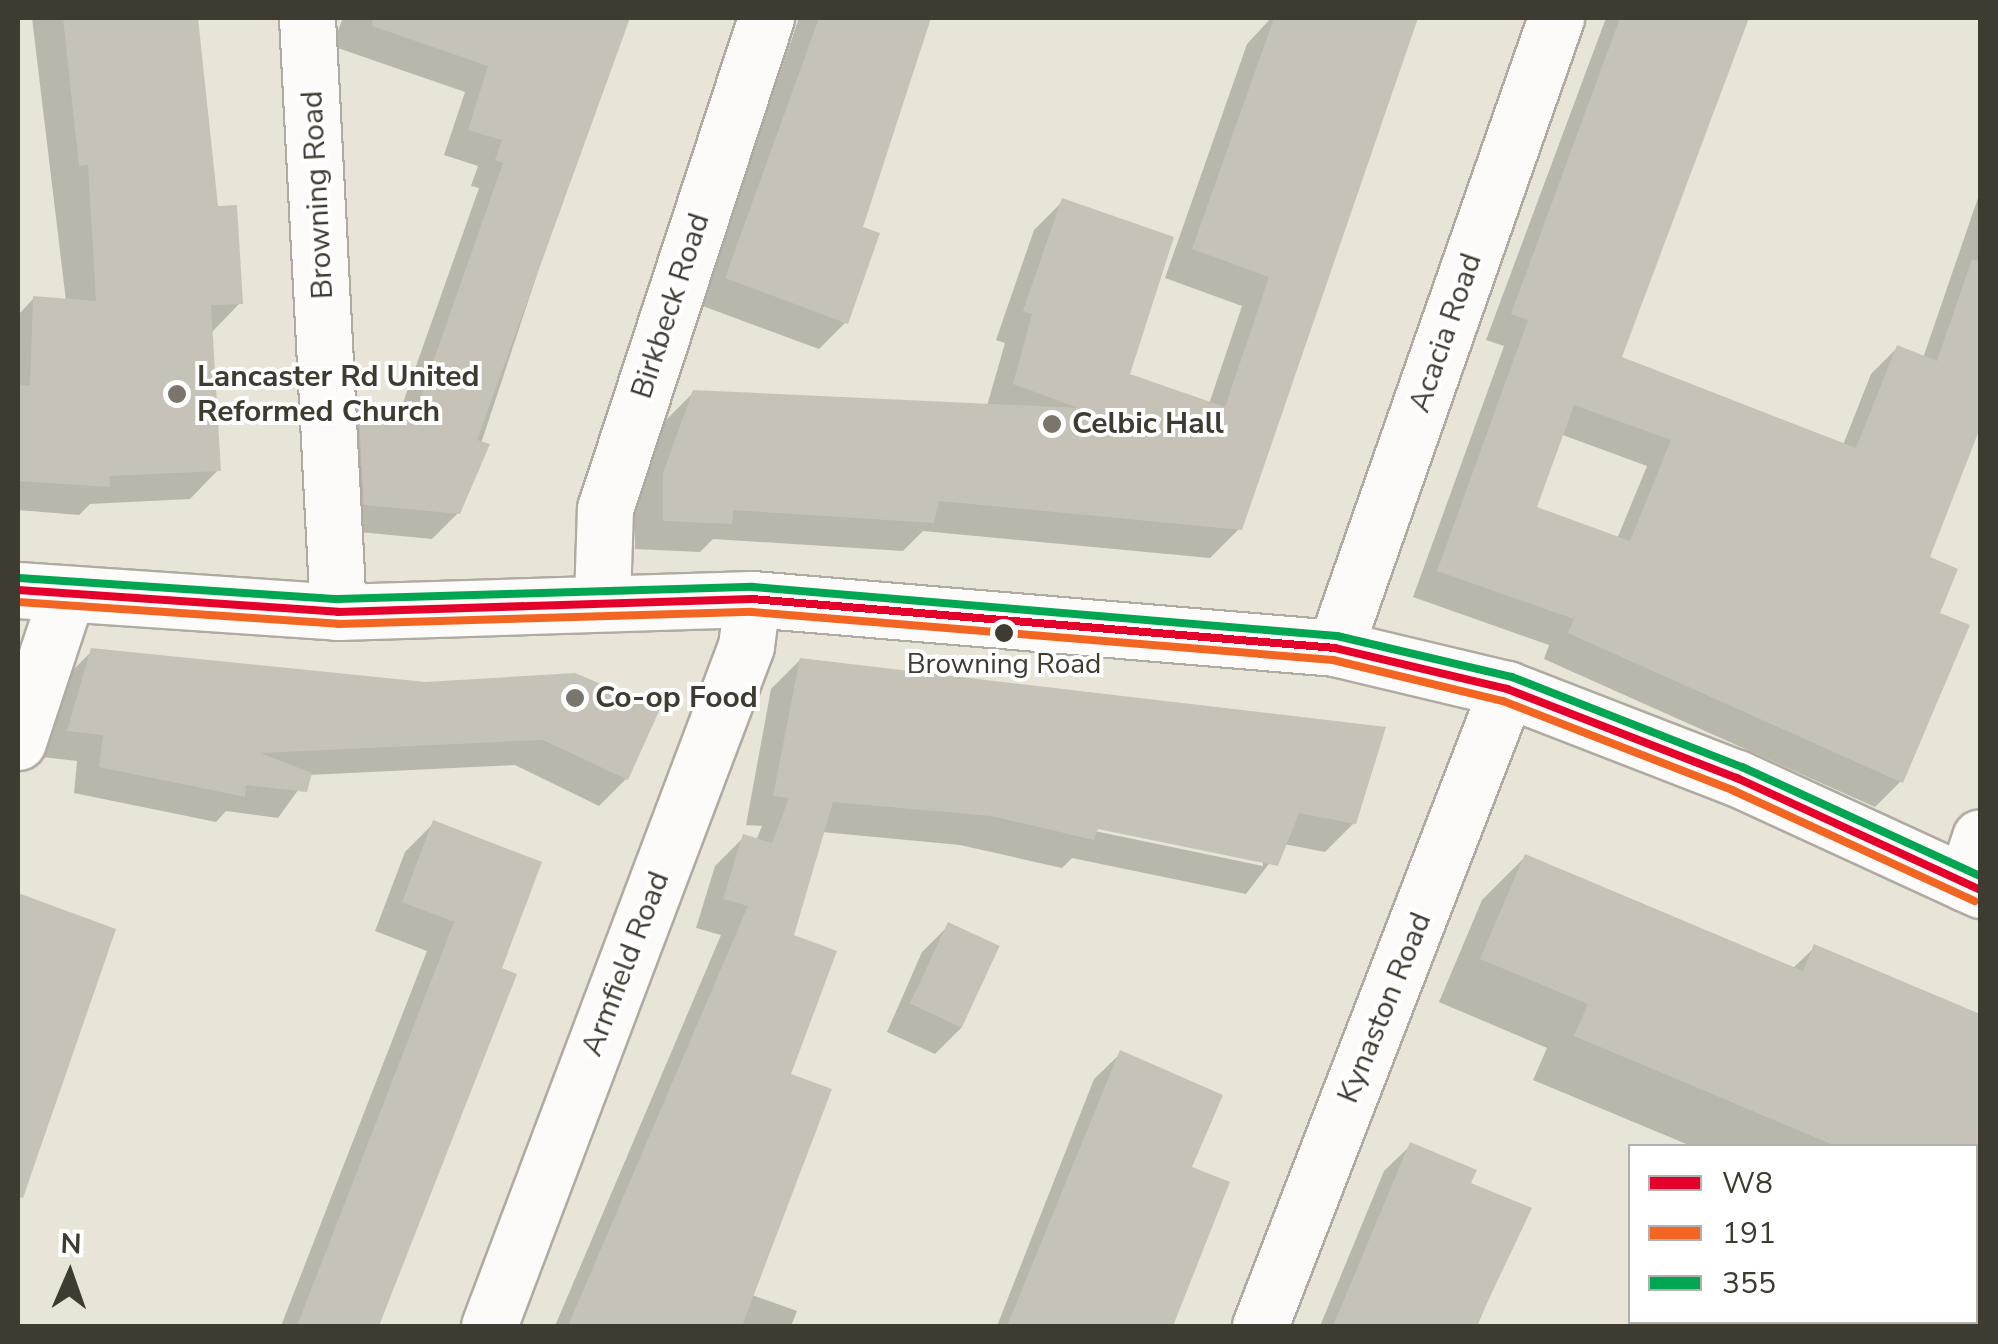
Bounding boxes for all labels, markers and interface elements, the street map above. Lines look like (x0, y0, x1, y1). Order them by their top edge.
street label: Browning Road (295, 90, 341, 300)
street label: Birkbeck Road (624, 209, 718, 403)
street label: Acacia Road (1402, 249, 1490, 417)
place label: Lancaster Rd United Reformed Church (197, 359, 480, 430)
marker: Lancaster Rd United Reformed Church (166, 383, 188, 405)
place label: Celbic Hall (1072, 406, 1224, 442)
marker: Celbic Hall (1041, 413, 1063, 435)
marker: Browning Road (994, 623, 1014, 643)
place label: Browning Road (907, 647, 1101, 681)
place label: Co-op Food (595, 680, 758, 716)
marker: Co-op Food (564, 687, 586, 709)
street label: Armfield Road (574, 867, 678, 1061)
street label: Kynaston Road (1330, 908, 1440, 1108)
legend (1628, 1144, 1978, 1324)
text: W8 (1722, 1163, 1773, 1204)
text: 191 (1722, 1213, 1776, 1254)
north arrow (20, 1224, 120, 1324)
text: N (60, 1225, 82, 1263)
text: 355 (1722, 1263, 1776, 1304)

